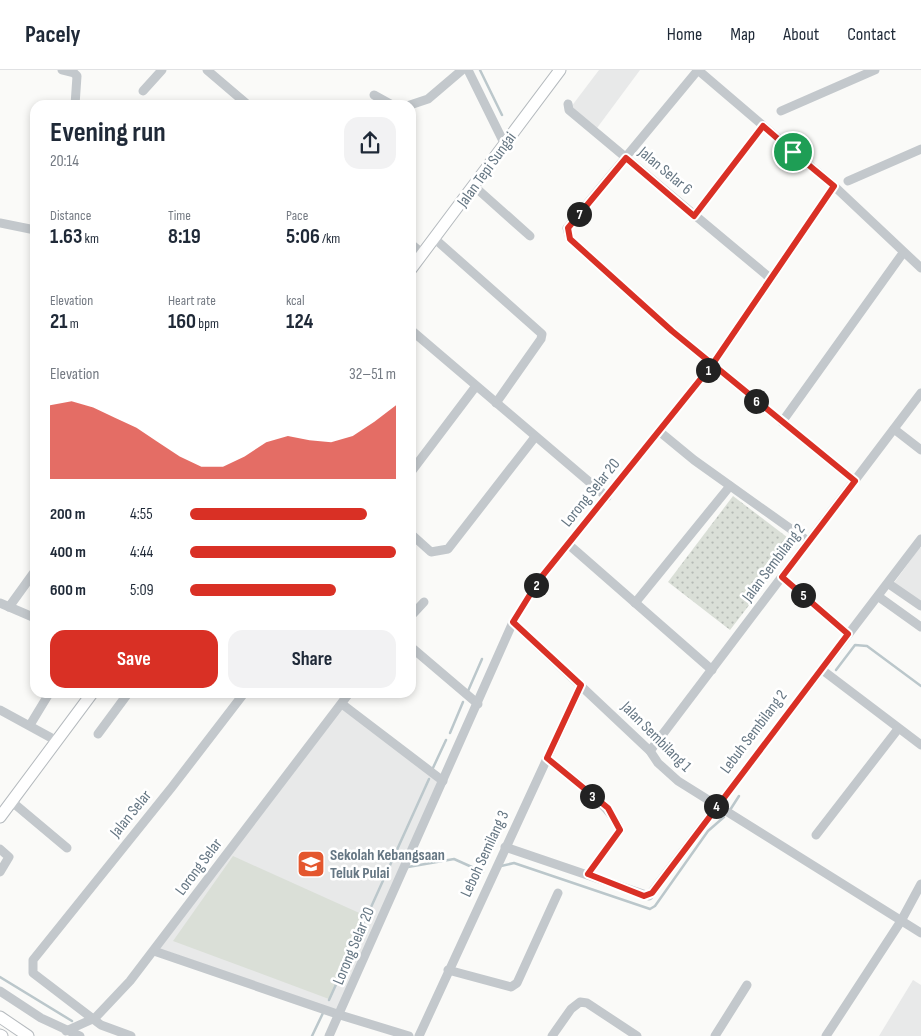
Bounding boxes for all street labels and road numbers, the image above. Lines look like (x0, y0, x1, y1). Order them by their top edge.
street label: Jalan Tepi Sungai (453, 129, 520, 212)
street label: Jalan Selar 6 (633, 142, 696, 199)
street label: Lorong Selar 20 (558, 455, 624, 531)
street label: Jalan Sembilang 2 (738, 520, 809, 607)
street label: Lebuh Sembilang 2 (716, 687, 792, 777)
street label: Jalan Sembilang 1 (616, 697, 695, 776)
street label: Jalan Selar (106, 786, 156, 842)
street label: Leboh Semilang 3 (457, 808, 513, 900)
street label: Lorong Selar (172, 835, 227, 899)
street label: Lorong Selar 20 (329, 904, 379, 988)

